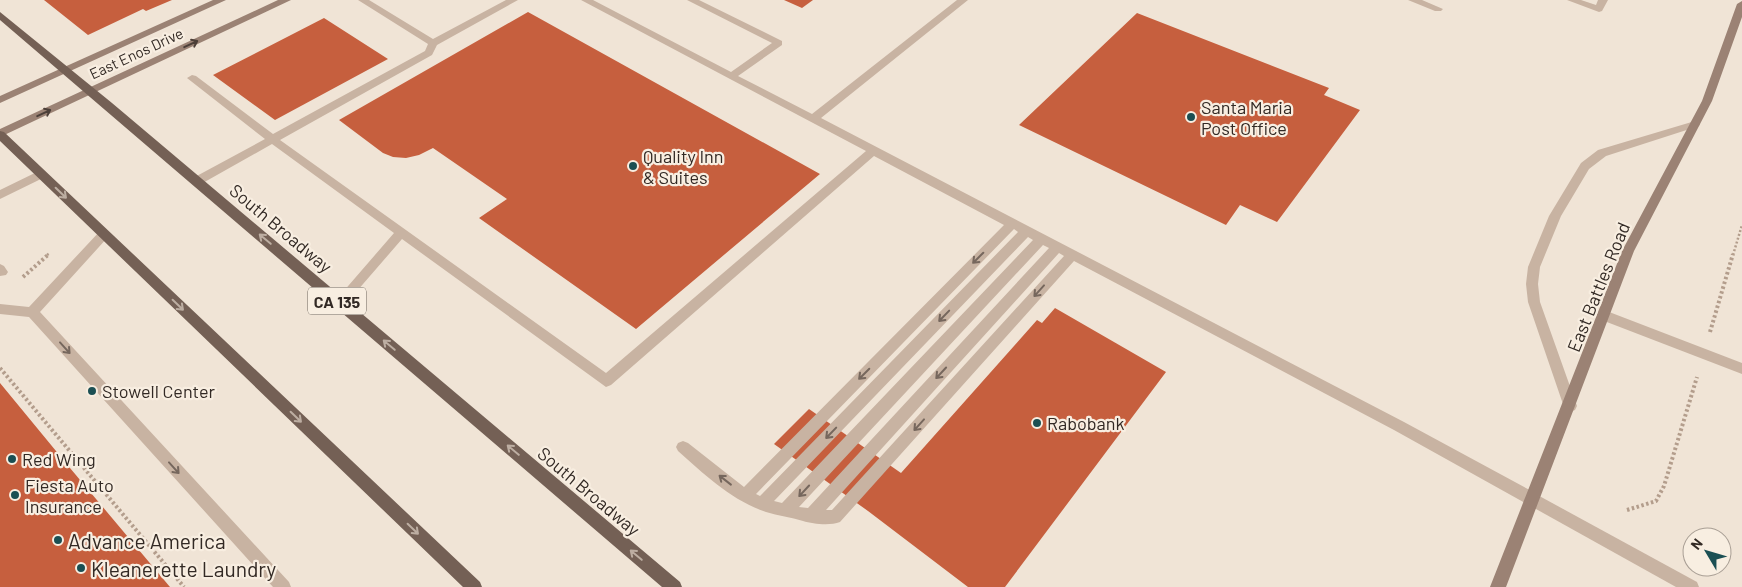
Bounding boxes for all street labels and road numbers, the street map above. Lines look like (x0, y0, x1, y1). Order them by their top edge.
street label: East Enos Drive (86, 23, 186, 83)
street label: South Broadway (225, 179, 337, 277)
street label: East Battles Road (1562, 219, 1634, 355)
road number: CA 135 (308, 288, 366, 314)
street label: South Broadway (533, 442, 645, 540)

